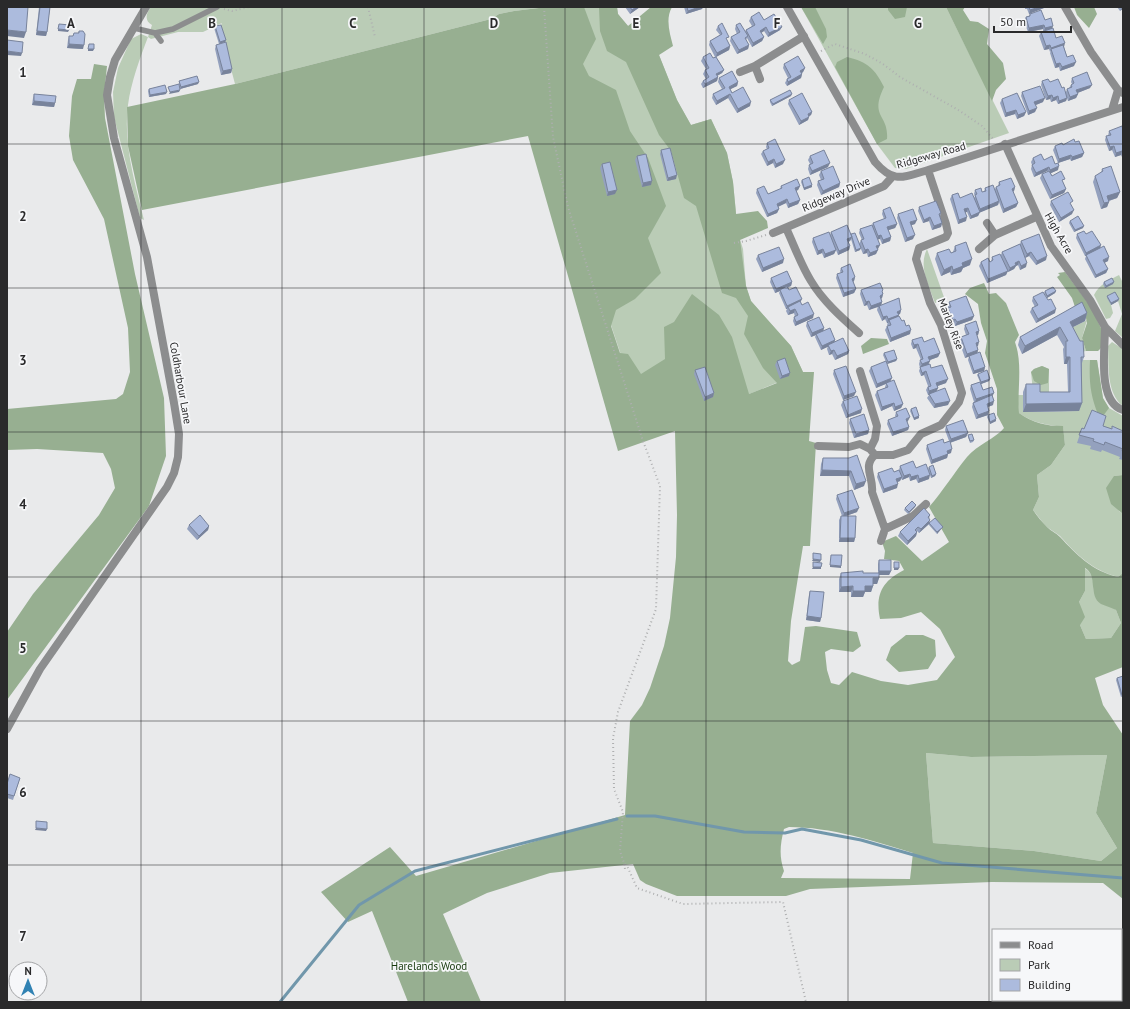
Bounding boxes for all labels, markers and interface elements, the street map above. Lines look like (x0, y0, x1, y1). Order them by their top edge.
scale bar (994, 8, 1071, 34)
text: 50 m (1000, 14, 1026, 29)
text: A (67, 15, 75, 32)
text: B (208, 15, 216, 32)
text: C (349, 15, 357, 32)
text: D (490, 15, 498, 32)
text: E (633, 15, 640, 32)
text: F (774, 15, 781, 32)
text: G (914, 15, 922, 32)
text: 1 (19, 64, 27, 81)
street label: Ridgeway Road (895, 138, 967, 172)
street label: Ridgeway Drive (800, 173, 873, 215)
text: 2 (19, 208, 27, 225)
street label: High Acre (1042, 210, 1077, 257)
street label: Marley Rise (935, 296, 967, 352)
street label: Coldharbour Lane (167, 341, 195, 426)
text: 3 (19, 352, 27, 369)
text: 4 (19, 496, 27, 513)
text: 5 (19, 640, 27, 657)
text: 6 (19, 784, 27, 801)
text: 7 (19, 928, 27, 945)
legend (992, 929, 1122, 1001)
text: Road (1028, 937, 1053, 952)
text: Park (1028, 957, 1050, 972)
park label: Harelands Wood (391, 959, 467, 973)
north arrow (8, 961, 48, 1001)
text: N (24, 964, 32, 978)
text: Building (1028, 977, 1071, 992)

